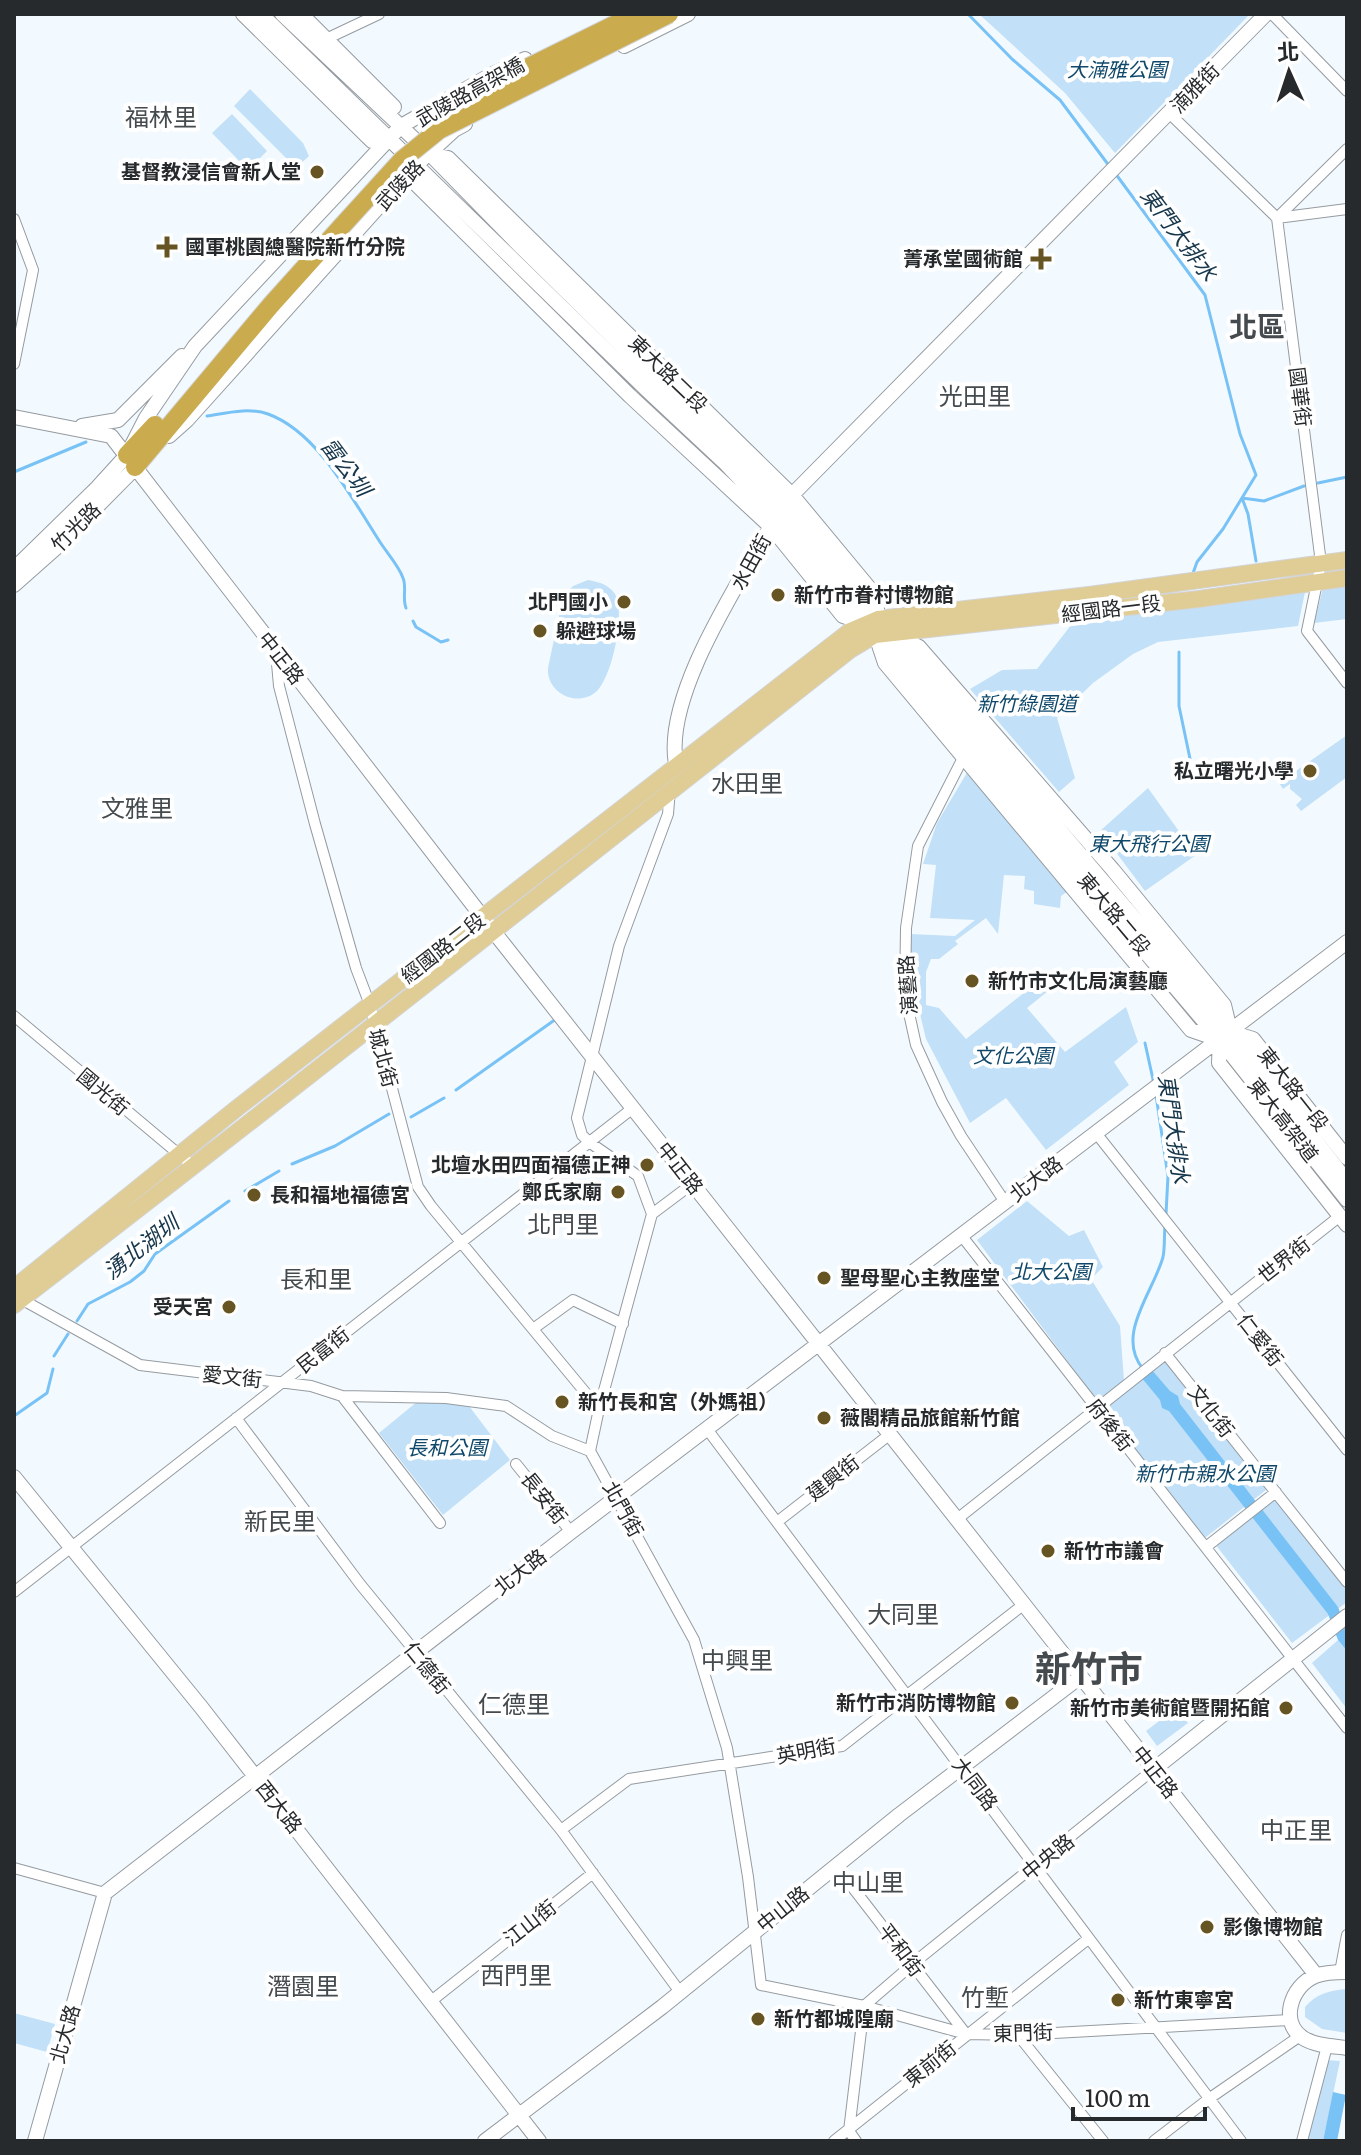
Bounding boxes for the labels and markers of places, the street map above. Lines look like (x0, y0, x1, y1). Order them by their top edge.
place label: 基督教浸信會新人堂 (121, 155, 301, 185)
marker: 基督教浸信會新人堂 (308, 163, 326, 181)
place label: 國軍桃園總醫院新竹分院 (185, 230, 405, 260)
marker: 國軍桃園總醫院新竹分院 (156, 236, 178, 258)
place label: 菁承堂國術館 (903, 242, 1023, 272)
marker: 菁承堂國術館 (1030, 248, 1052, 270)
place label: 新竹市眷村博物館 (794, 578, 954, 608)
place label: 北門國小 (528, 585, 608, 615)
marker: 新竹市眷村博物館 (769, 586, 787, 604)
marker: 北門國小 (615, 593, 633, 611)
place label: 躲避球場 (556, 614, 636, 644)
marker: 躲避球場 (531, 622, 549, 640)
place label: 私立曙光小學 (1174, 754, 1294, 784)
marker: 私立曙光小學 (1301, 762, 1319, 780)
place label: 新竹市文化局演藝廳 (988, 964, 1168, 994)
marker: 新竹市文化局演藝廳 (963, 972, 981, 990)
place label: 北壇水田四面福德正神 (431, 1148, 631, 1178)
marker: 北壇水田四面福德正神 (638, 1156, 656, 1174)
place label: 鄭氏家廟 (522, 1175, 602, 1205)
place label: 長和福地福德宮 (270, 1178, 410, 1208)
marker: 鄭氏家廟 (609, 1183, 627, 1201)
marker: 長和福地福德宮 (245, 1186, 263, 1204)
place label: 聖母聖心主教座堂 (840, 1261, 1000, 1291)
marker: 聖母聖心主教座堂 (815, 1269, 833, 1287)
place label: 受天宮 (153, 1290, 213, 1320)
marker: 受天宮 (220, 1298, 238, 1316)
place label: 新竹長和宮（外媽祖） (578, 1385, 778, 1415)
marker: 新竹長和宮（外媽祖） (553, 1393, 571, 1411)
place label: 薇閣精品旅館新竹館 (840, 1401, 1020, 1431)
marker: 薇閣精品旅館新竹館 (815, 1409, 833, 1427)
place label: 新竹市議會 (1064, 1534, 1164, 1564)
marker: 新竹市議會 (1039, 1542, 1057, 1560)
place label: 新竹市消防博物館 (836, 1686, 996, 1716)
place label: 新竹市美術館暨開拓館 (1070, 1691, 1270, 1721)
marker: 新竹市消防博物館 (1003, 1694, 1021, 1712)
marker: 新竹市美術館暨開拓館 (1277, 1699, 1295, 1717)
place label: 影像博物館 (1223, 1910, 1323, 1940)
marker: 影像博物館 (1198, 1918, 1216, 1936)
place label: 新竹東寧宮 (1134, 1983, 1234, 2013)
marker: 新竹東寧宮 (1109, 1991, 1127, 2009)
place label: 新竹都城隍廟 (774, 2002, 894, 2032)
marker: 新竹都城隍廟 (749, 2010, 767, 2028)

